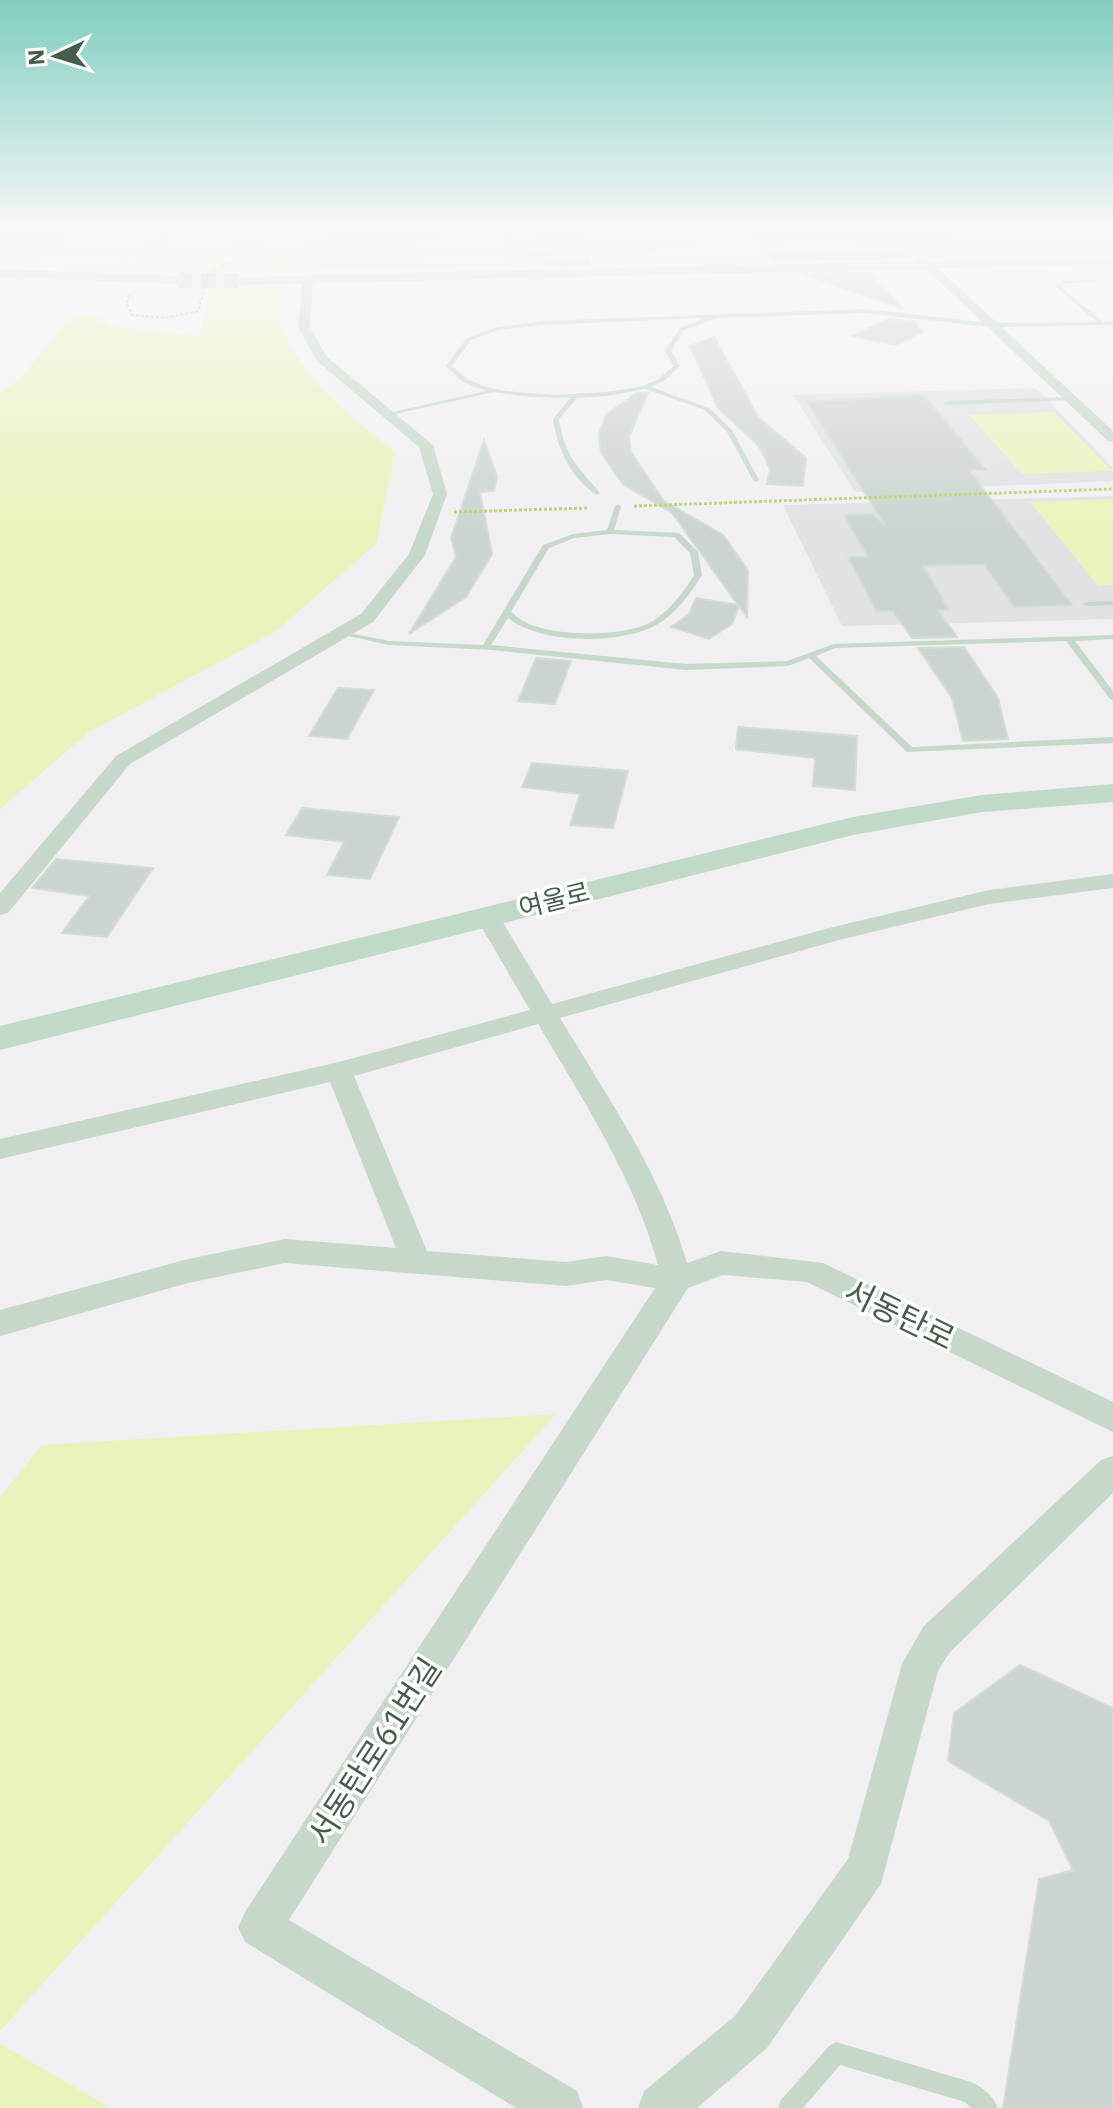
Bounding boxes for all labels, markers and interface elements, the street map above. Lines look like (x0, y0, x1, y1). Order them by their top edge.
north arrow (16, 16, 96, 96)
text: N (21, 48, 51, 66)
street label: 여울로 (515, 874, 593, 924)
street label: 서동탄로 (838, 1269, 962, 1359)
street label: 서동탄로61번길 (298, 1649, 450, 1853)

